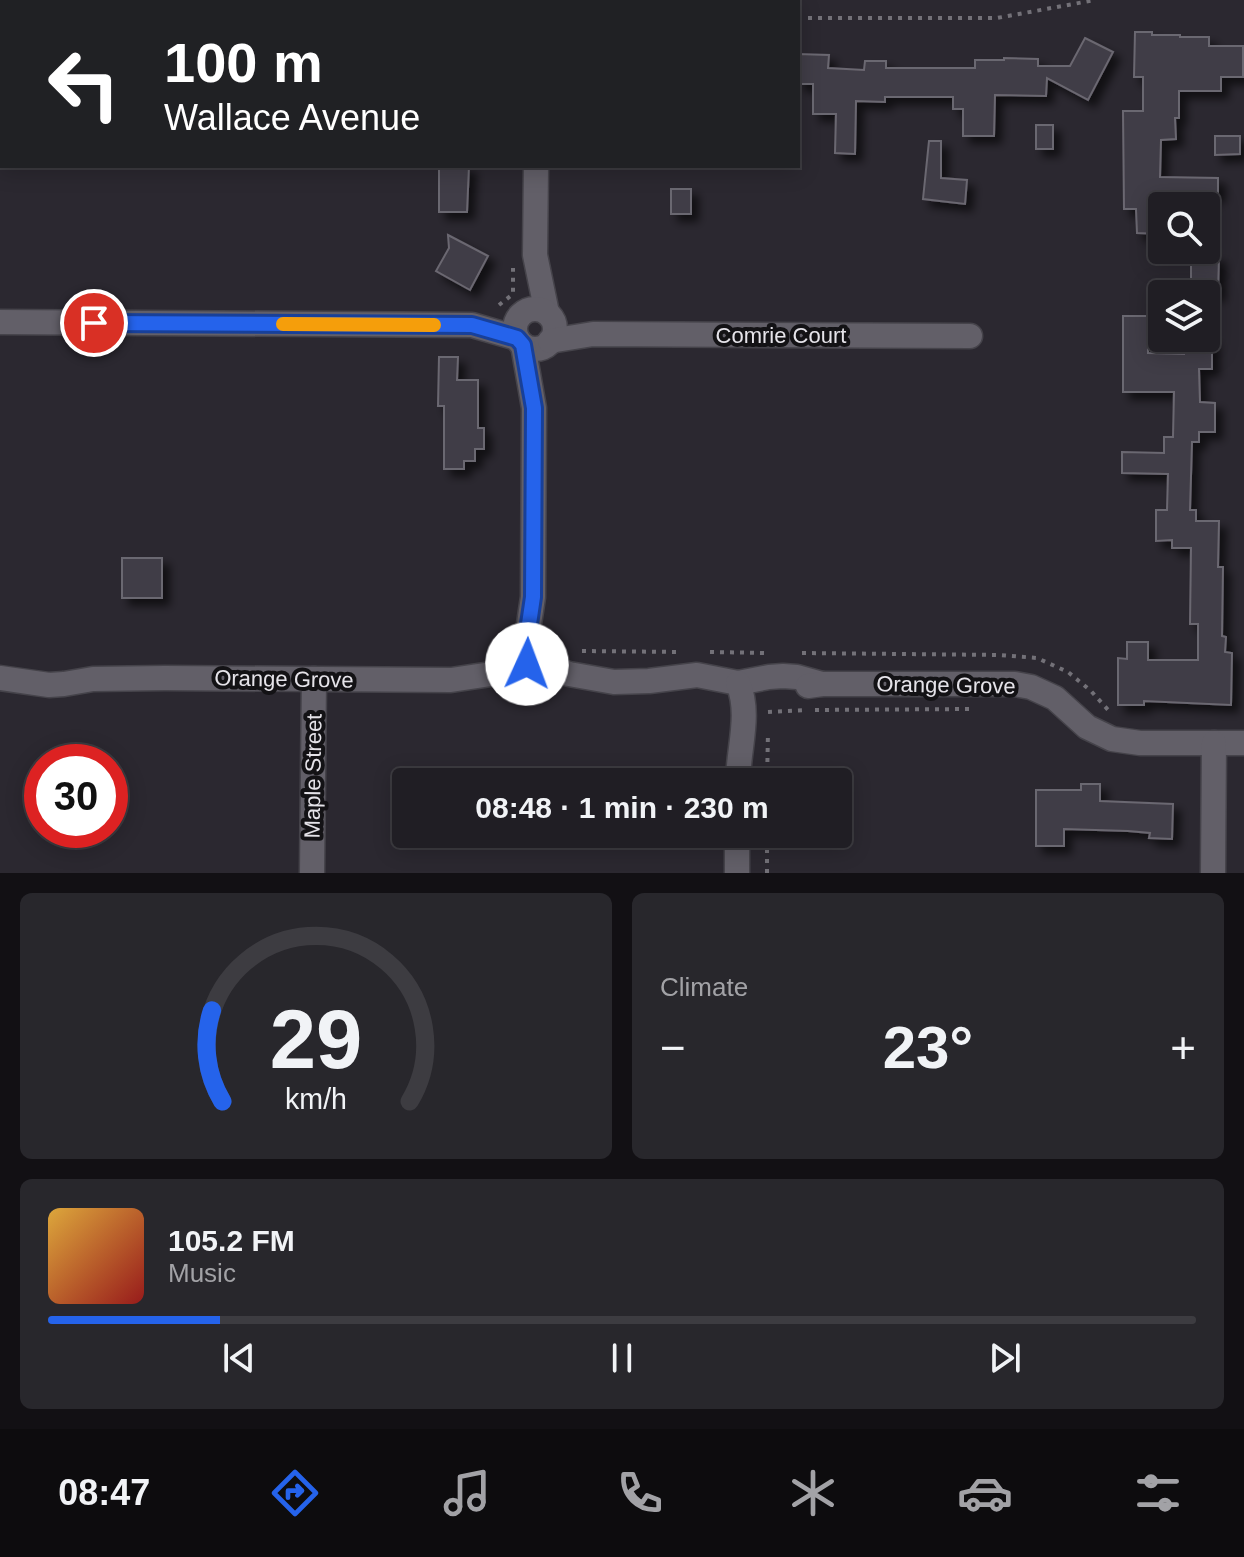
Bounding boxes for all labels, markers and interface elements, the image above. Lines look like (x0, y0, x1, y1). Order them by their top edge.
text: 100 m (164, 31, 323, 94)
icon: left (32, 32, 136, 136)
text: Wallace Avenue (164, 97, 420, 138)
map controls (1148, 192, 1220, 352)
button: search (1148, 192, 1220, 264)
button: layers (1148, 280, 1220, 352)
pin (60, 289, 128, 357)
icon: arrive (72, 301, 116, 345)
street label: Comrie Court (716, 323, 846, 348)
position arrow (485, 622, 569, 706)
street label: Orange Grove (214, 665, 354, 693)
street label: Orange Grove (876, 671, 1016, 699)
street label: Maple Street (299, 713, 327, 839)
speed limit sign: 30 (24, 744, 128, 848)
text: 08:48 · 1 min · 230 m (475, 791, 769, 824)
text: Climate (660, 972, 748, 1002)
text: 29 (270, 993, 362, 1086)
text: 23° (883, 1014, 973, 1081)
text: − (660, 1023, 686, 1072)
text: + (1170, 1023, 1196, 1072)
text: km/h (285, 1083, 347, 1115)
text: 105.2 FM (168, 1224, 295, 1257)
text: Music (168, 1258, 236, 1288)
icon: previous (217, 1336, 261, 1380)
icon: pause (600, 1336, 644, 1380)
icon: next (983, 1336, 1027, 1380)
icon: directions (267, 1465, 323, 1521)
icon: music (439, 1465, 495, 1521)
icon: phone (612, 1465, 668, 1521)
icon: climate (785, 1465, 841, 1521)
icon: car (957, 1465, 1013, 1521)
icon: filters (1130, 1465, 1186, 1521)
text: 08:47 (58, 1472, 150, 1513)

